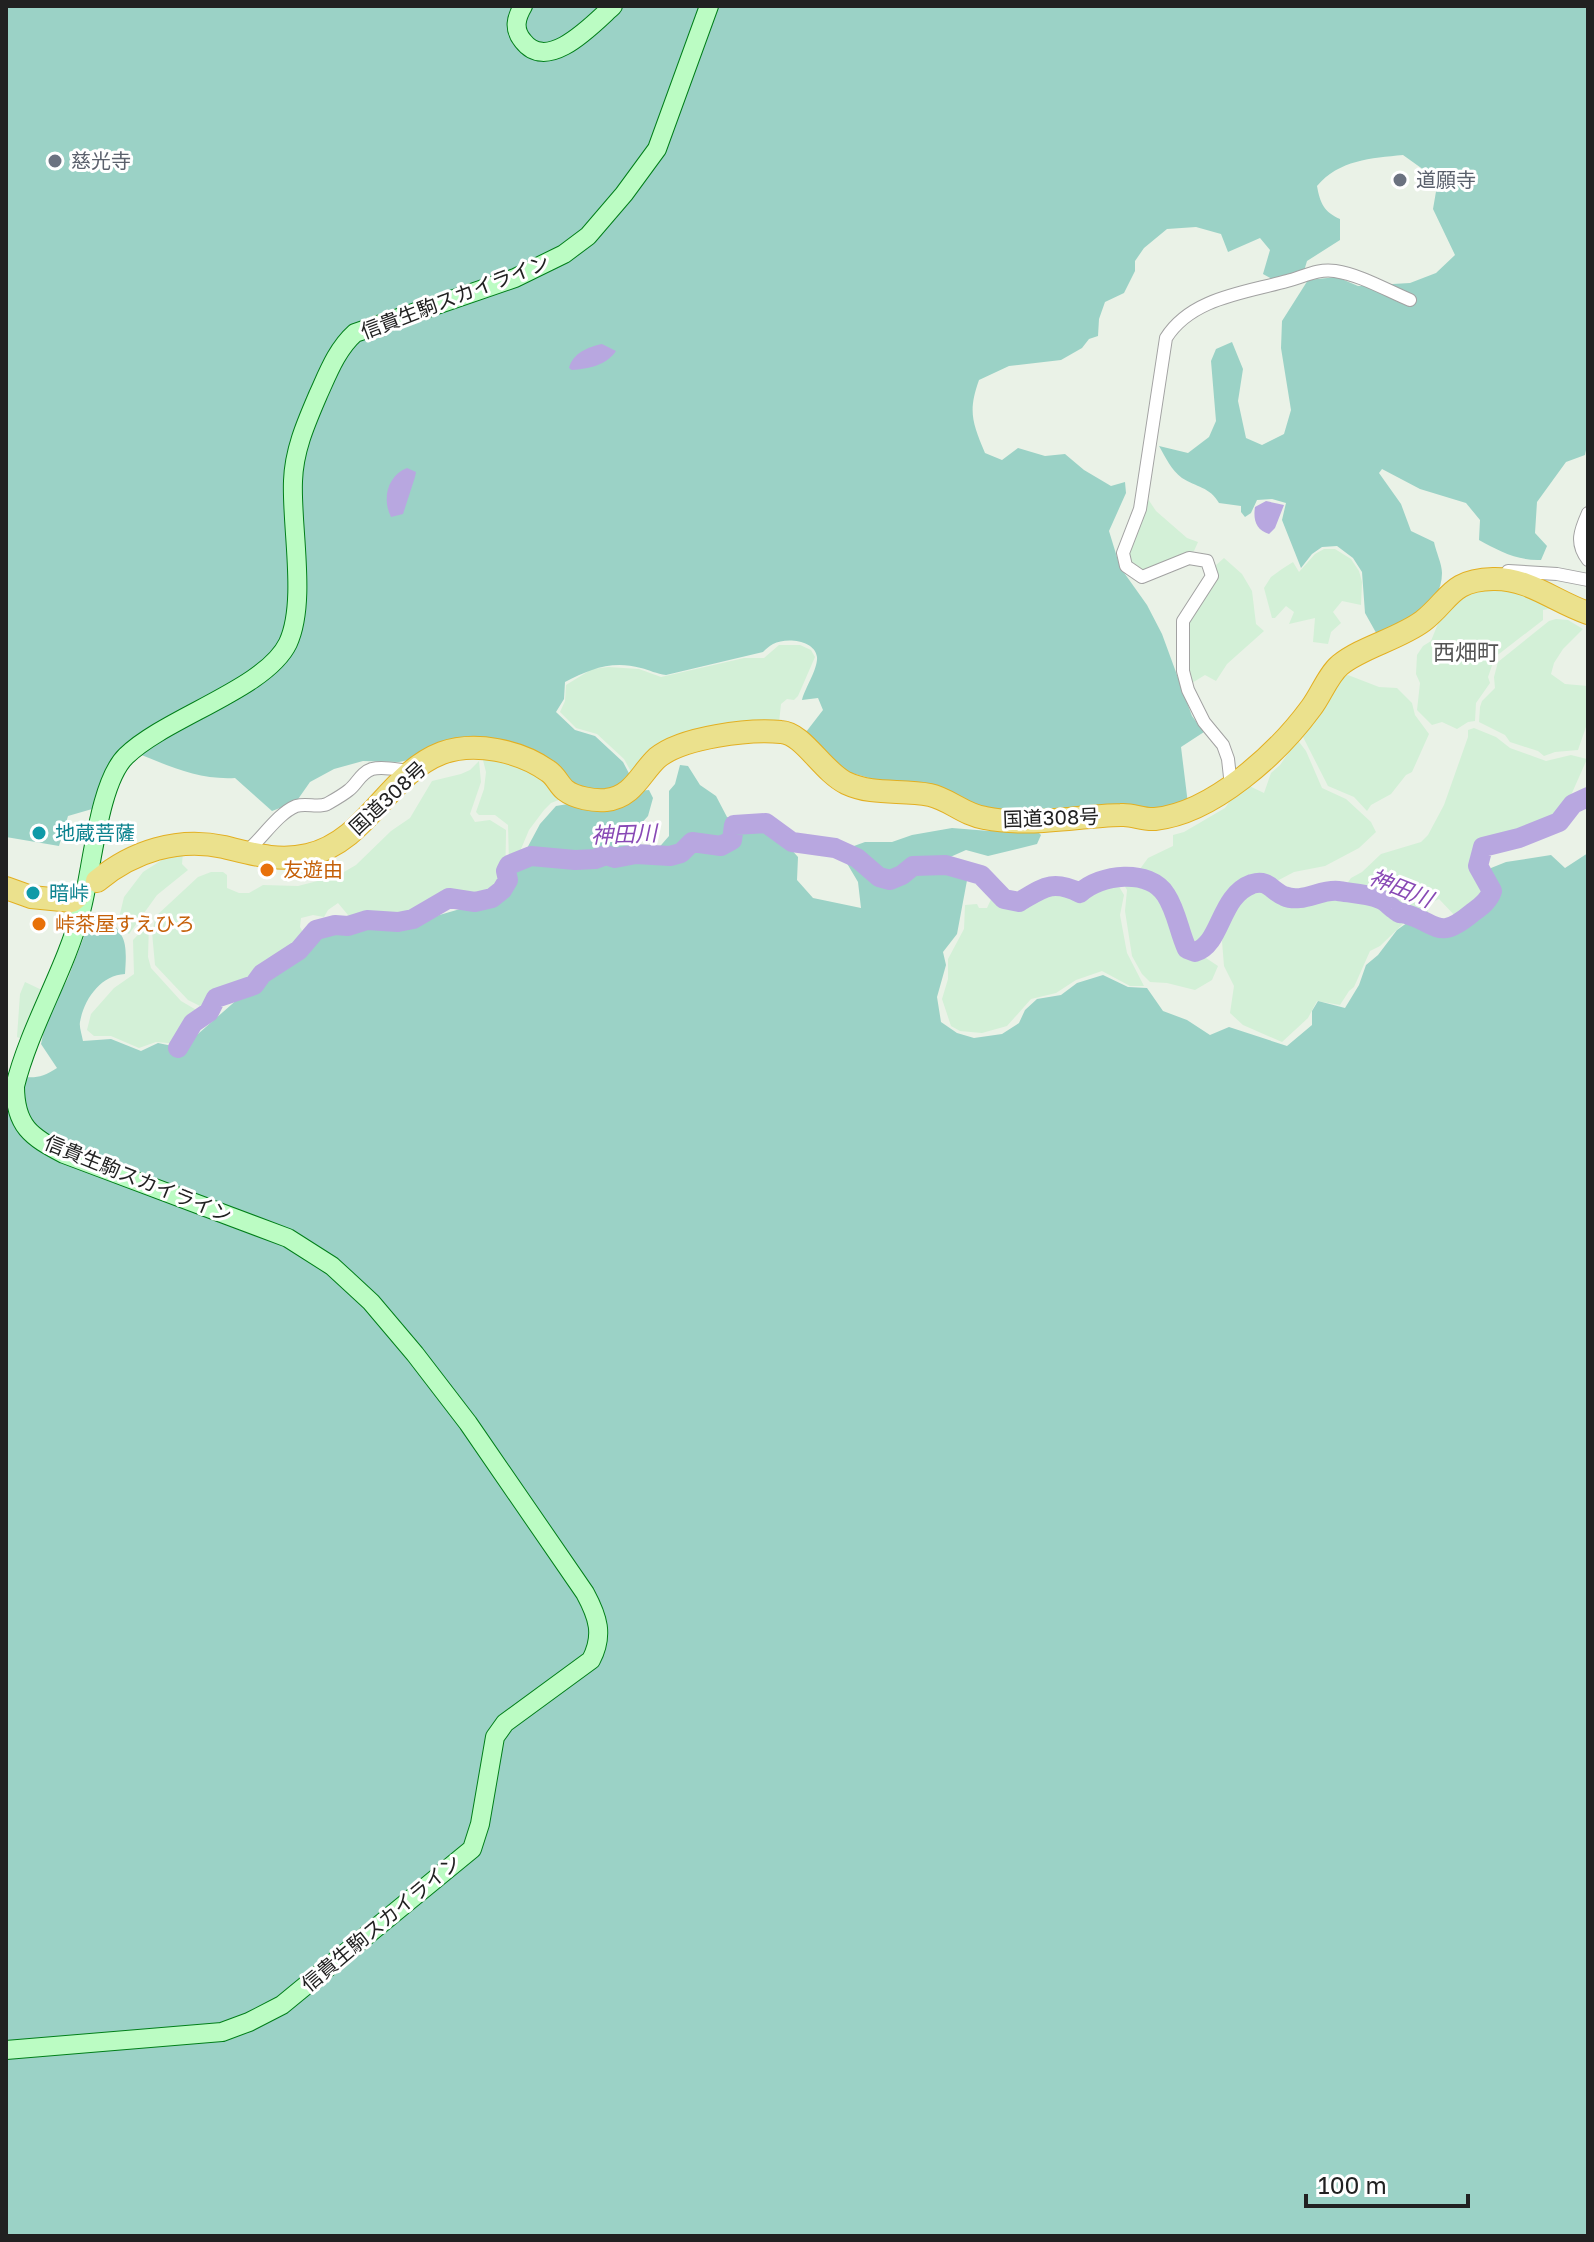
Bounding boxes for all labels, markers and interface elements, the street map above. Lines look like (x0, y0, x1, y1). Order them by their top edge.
place label: 慈光寺 (71, 148, 131, 172)
marker: 慈光寺 (46, 152, 64, 170)
place label: 道願寺 (1416, 167, 1476, 191)
marker: 道願寺 (1391, 171, 1409, 189)
street label: 信貴生駒スカイライン (357, 249, 552, 343)
district label: 西畑町 (1433, 638, 1499, 665)
street label: 国道308号 (344, 756, 431, 839)
street label: 国道308号 (1002, 803, 1100, 831)
water label: 神田川 (591, 819, 659, 848)
place label: 地蔵菩薩 (55, 820, 135, 844)
marker: 地蔵菩薩 (30, 824, 48, 842)
place label: 友遊由 (283, 857, 343, 881)
marker: 友遊由 (258, 861, 276, 879)
water label: 神田川 (1366, 863, 1439, 913)
place label: 暗峠 (49, 880, 89, 904)
marker: 暗峠 (24, 884, 42, 902)
place label: 峠茶屋すえひろ (55, 911, 195, 935)
marker: 峠茶屋すえひろ (30, 915, 48, 933)
street label: 信貴生駒スカイライン (41, 1129, 236, 1227)
street label: 信貴生駒スカイライン (296, 1849, 465, 1996)
scale bar (1306, 2158, 1468, 2208)
text: 100 m (1318, 2170, 1387, 2199)

